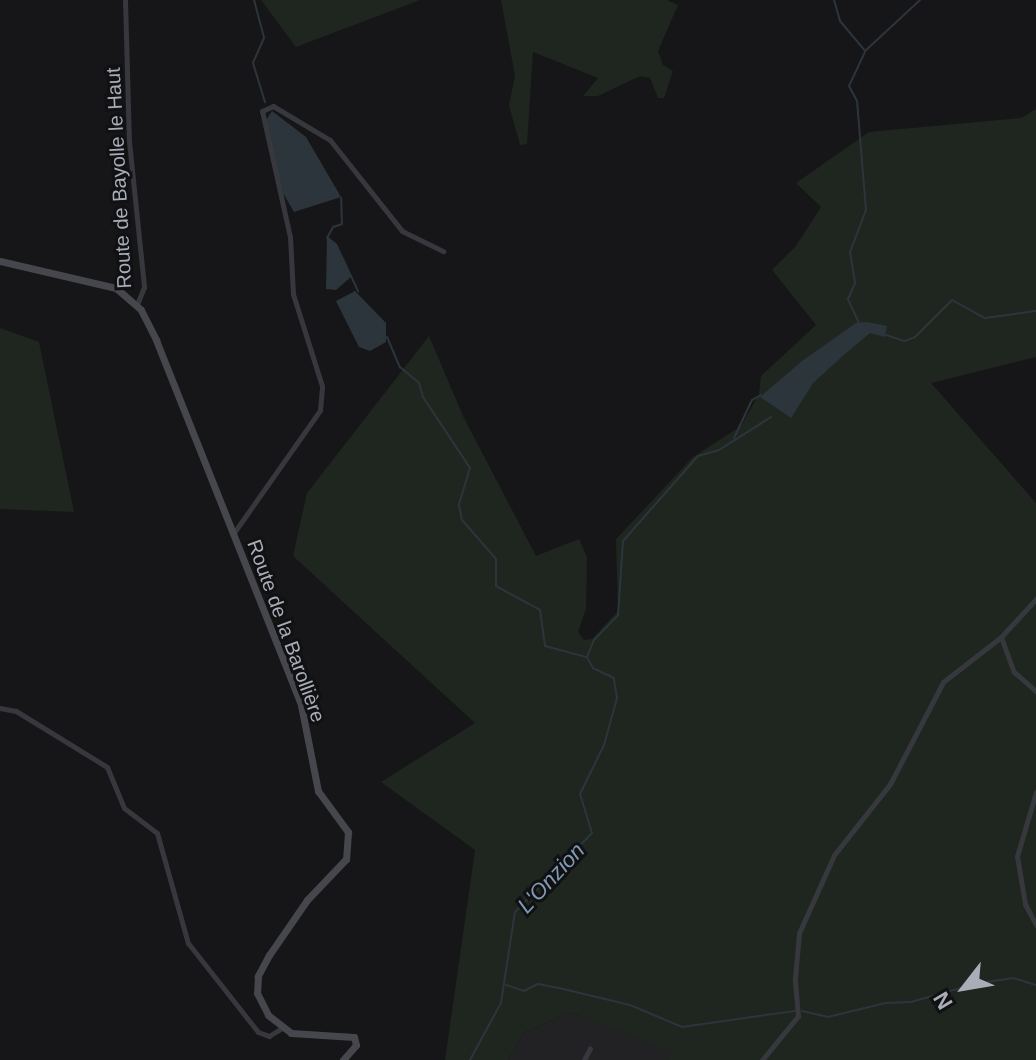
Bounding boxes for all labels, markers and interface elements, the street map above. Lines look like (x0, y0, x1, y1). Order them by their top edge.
street label: Route de Bayolle le Haut (101, 67, 137, 289)
street label: Route de la Barollière (242, 537, 330, 725)
water label: L'Onzion (512, 837, 590, 919)
north arrow (924, 948, 1004, 1028)
text: N (928, 987, 958, 1014)

